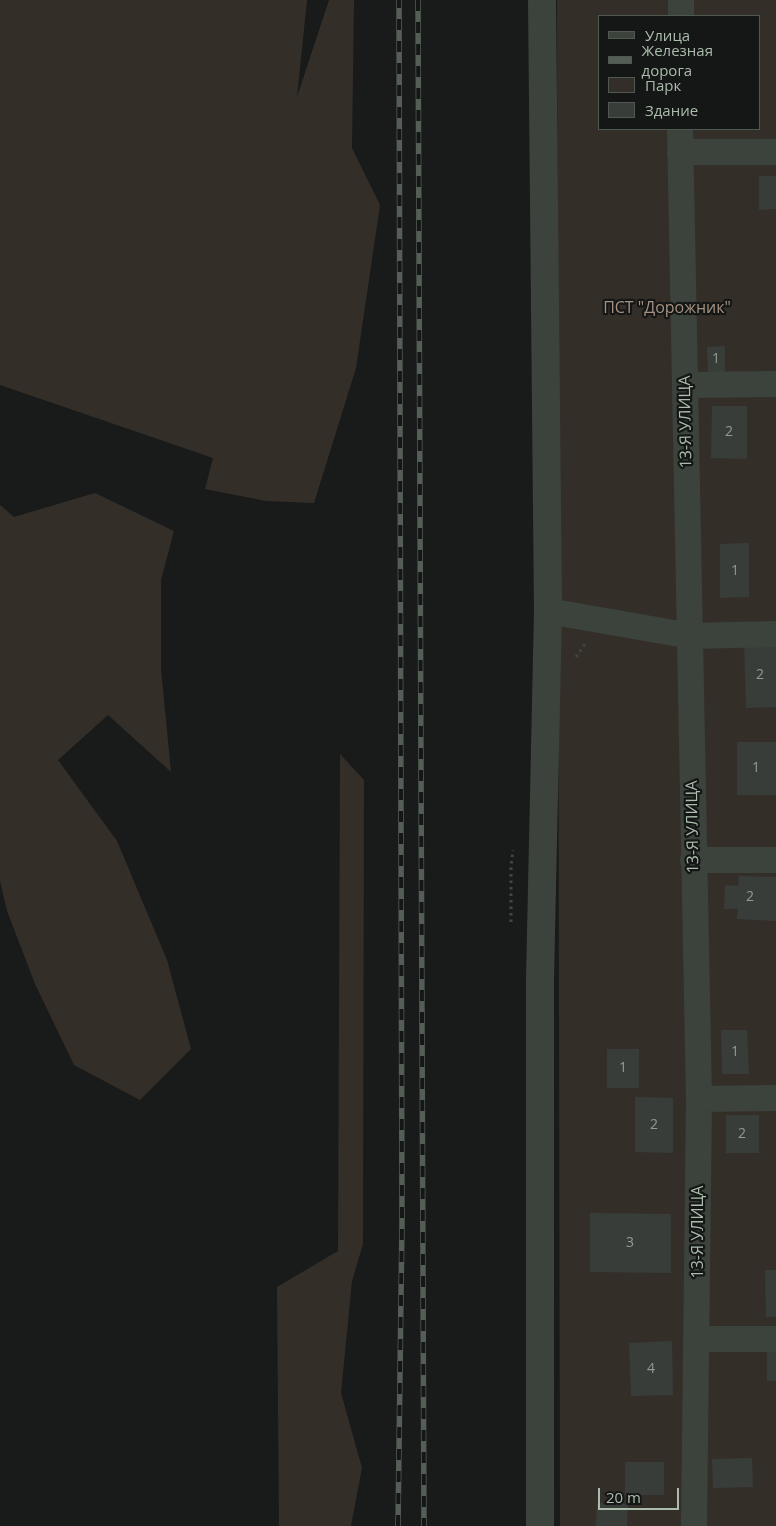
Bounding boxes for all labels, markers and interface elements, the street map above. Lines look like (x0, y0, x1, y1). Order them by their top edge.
legend (598, 15, 761, 130)
text: Улица (645, 25, 690, 45)
text: Железная дорога (642, 40, 713, 80)
text: Парк (645, 75, 681, 95)
text: Здание (645, 100, 698, 120)
park label: ПСТ "Дорожник" (603, 298, 731, 318)
house number: 1 (712, 351, 720, 367)
street label: 13-Я УЛИЦА (676, 375, 696, 469)
house number: 2 (725, 424, 733, 440)
house number: 1 (731, 563, 739, 579)
house number: 2 (756, 667, 764, 683)
house number: 1 (752, 760, 760, 776)
street label: 13-Я УЛИЦА (683, 780, 703, 874)
house number: 2 (746, 889, 754, 905)
house number: 1 (731, 1044, 739, 1060)
house number: 1 (619, 1060, 627, 1076)
house number: 2 (650, 1117, 658, 1133)
house number: 2 (738, 1126, 746, 1142)
street label: 13-Я УЛИЦА (688, 1186, 708, 1278)
house number: 3 (626, 1235, 634, 1251)
house number: 4 (647, 1361, 655, 1377)
scale bar (601, 1478, 682, 1510)
text: 20 m (606, 1487, 641, 1507)

